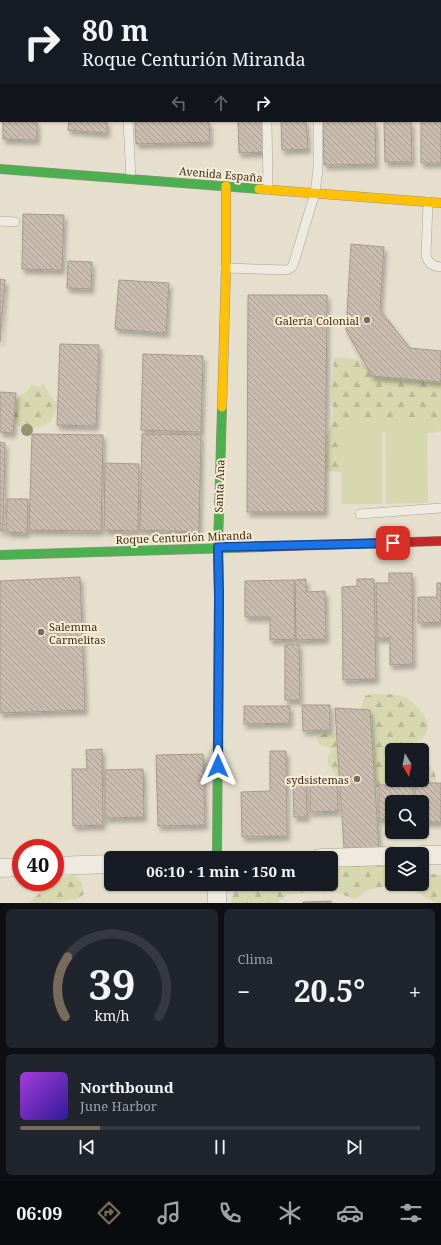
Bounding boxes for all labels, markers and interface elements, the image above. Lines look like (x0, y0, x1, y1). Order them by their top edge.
text: 80 m (82, 11, 149, 49)
icon: right (16, 16, 68, 68)
text: Roque Centurión Miranda (82, 47, 306, 71)
icon: left (168, 92, 190, 114)
icon: ahead (210, 92, 232, 114)
icon: right (252, 92, 274, 114)
street label: Avenida España (179, 163, 263, 185)
place label: Galería Colonial (275, 313, 360, 328)
marker: Galería Colonial (362, 315, 372, 325)
street label: Santa Ana (211, 459, 227, 513)
pin (376, 526, 410, 560)
street label: Roque Centurión Miranda (115, 527, 253, 547)
icon: arrive (382, 532, 404, 554)
place label: Salemma Carmelitas (49, 619, 105, 647)
marker: Salemma Carmelitas (36, 627, 46, 637)
north arrow (385, 743, 429, 787)
map controls (385, 743, 429, 891)
position arrow (197, 745, 239, 787)
place label: sydsistemas (286, 772, 349, 787)
marker: sydsistemas (352, 774, 362, 784)
button: search (385, 795, 429, 839)
speed limit sign: 40 (12, 839, 64, 891)
button: layers (385, 847, 429, 891)
text: 06:10 · 1 min · 150 m (146, 861, 296, 881)
text: Clima (238, 950, 273, 968)
text: 39 (88, 955, 135, 1011)
text: 20.5° (294, 970, 365, 1011)
text: − (238, 976, 250, 1006)
text: + (409, 976, 421, 1006)
text: km/h (94, 1005, 129, 1024)
text: Northbound (80, 1077, 174, 1097)
text: June Harbor (80, 1097, 157, 1115)
icon: previous (76, 1136, 98, 1158)
icon: pause (209, 1136, 231, 1158)
icon: next (343, 1136, 365, 1158)
icon: directions (95, 1199, 123, 1227)
icon: music (155, 1199, 183, 1227)
icon: phone (216, 1199, 244, 1227)
icon: climate (276, 1199, 304, 1227)
icon: car (336, 1199, 364, 1227)
icon: filters (397, 1199, 425, 1227)
text: 06:09 (16, 1201, 62, 1225)

